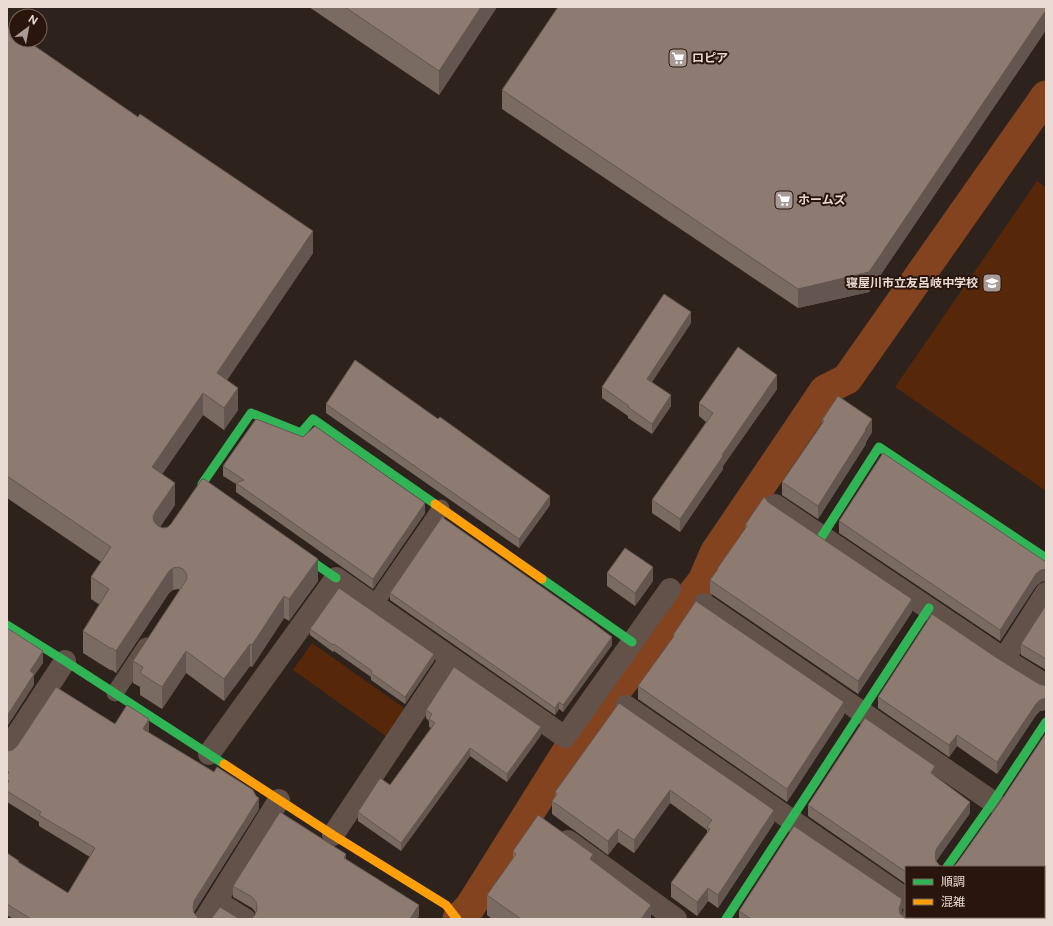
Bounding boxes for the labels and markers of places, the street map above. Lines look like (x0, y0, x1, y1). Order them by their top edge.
supermarket icon: ロピア (667, 47, 689, 69)
place label: ロピア (692, 51, 728, 65)
supermarket icon: ホームズ (773, 189, 795, 211)
place label: ホームズ (798, 193, 846, 207)
school or university icon: 寝屋川市立友呂岐中学校 (981, 272, 1003, 294)
place label: 寝屋川市立友呂岐中学校 (846, 276, 978, 290)

